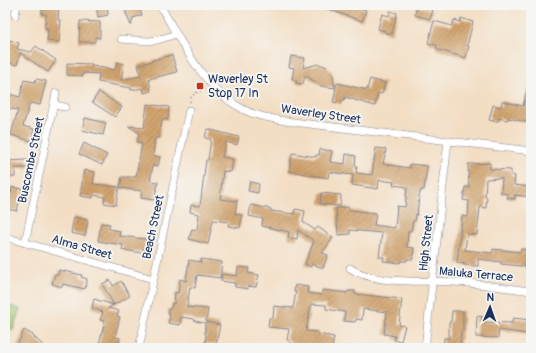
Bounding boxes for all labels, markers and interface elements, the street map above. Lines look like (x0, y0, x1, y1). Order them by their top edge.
place label: Waverley St Stop 17 In (208, 72, 268, 101)
marker: Waverley St Stop 17 In (195, 81, 205, 91)
street label: Waverley Street (280, 101, 362, 128)
street label: Buscombe Street (15, 115, 48, 205)
street label: Beach Street (139, 194, 168, 261)
street label: High Street (416, 214, 437, 272)
street label: Alma Street (50, 232, 114, 263)
street label: Maluka Terrace (438, 264, 514, 285)
north arrow (470, 287, 510, 327)
text: N (486, 291, 495, 304)

